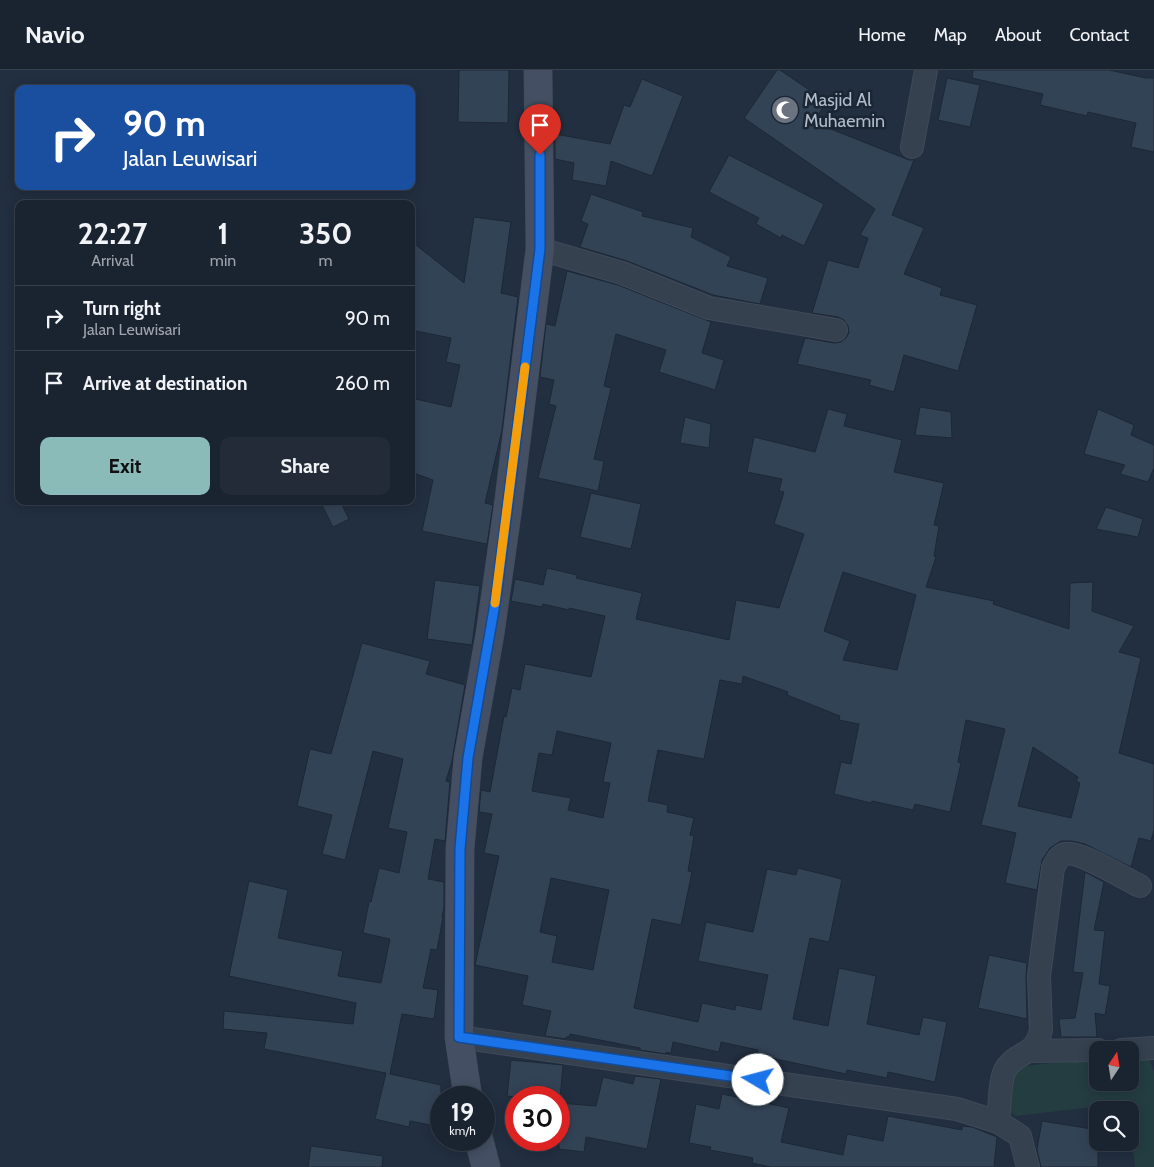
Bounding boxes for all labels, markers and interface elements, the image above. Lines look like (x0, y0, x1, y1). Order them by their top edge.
text: Navio (25, 20, 85, 49)
text: Home (858, 24, 906, 46)
text: Map (934, 24, 967, 46)
text: About (995, 24, 1041, 46)
text: Contact (1069, 24, 1129, 46)
place label: Masjid Al Muhaemin (804, 89, 885, 132)
mosque icon: Masjid Al Muhaemin (770, 95, 800, 125)
text: 90 m (123, 102, 206, 145)
pin (519, 104, 561, 155)
icon: right (40, 105, 105, 170)
icon: arrive (526, 111, 554, 139)
text: Jalan Leuwisari (123, 145, 257, 172)
text: 22:27 (78, 215, 147, 252)
text: 1 (218, 215, 229, 252)
text: 350 (299, 215, 352, 252)
text: Arrival (91, 251, 134, 270)
text: min (210, 251, 236, 270)
text: m (319, 251, 333, 270)
text: Turn right (83, 297, 161, 320)
icon: right (40, 304, 68, 332)
text: 90 m (345, 307, 390, 330)
text: Jalan Leuwisari (83, 320, 181, 339)
icon: arrive (40, 369, 68, 397)
text: Arrive at destination (83, 372, 247, 395)
text: 260 m (335, 372, 390, 395)
button: Exit (40, 437, 210, 495)
button: Share (220, 437, 390, 495)
north arrow (1089, 1041, 1139, 1091)
map controls (1089, 1041, 1139, 1151)
position arrow (731, 1053, 783, 1105)
speed limit sign: 30 (505, 1086, 570, 1151)
text: 19 (451, 1097, 474, 1127)
button: search (1089, 1101, 1139, 1151)
text: km/h (449, 1123, 476, 1138)

